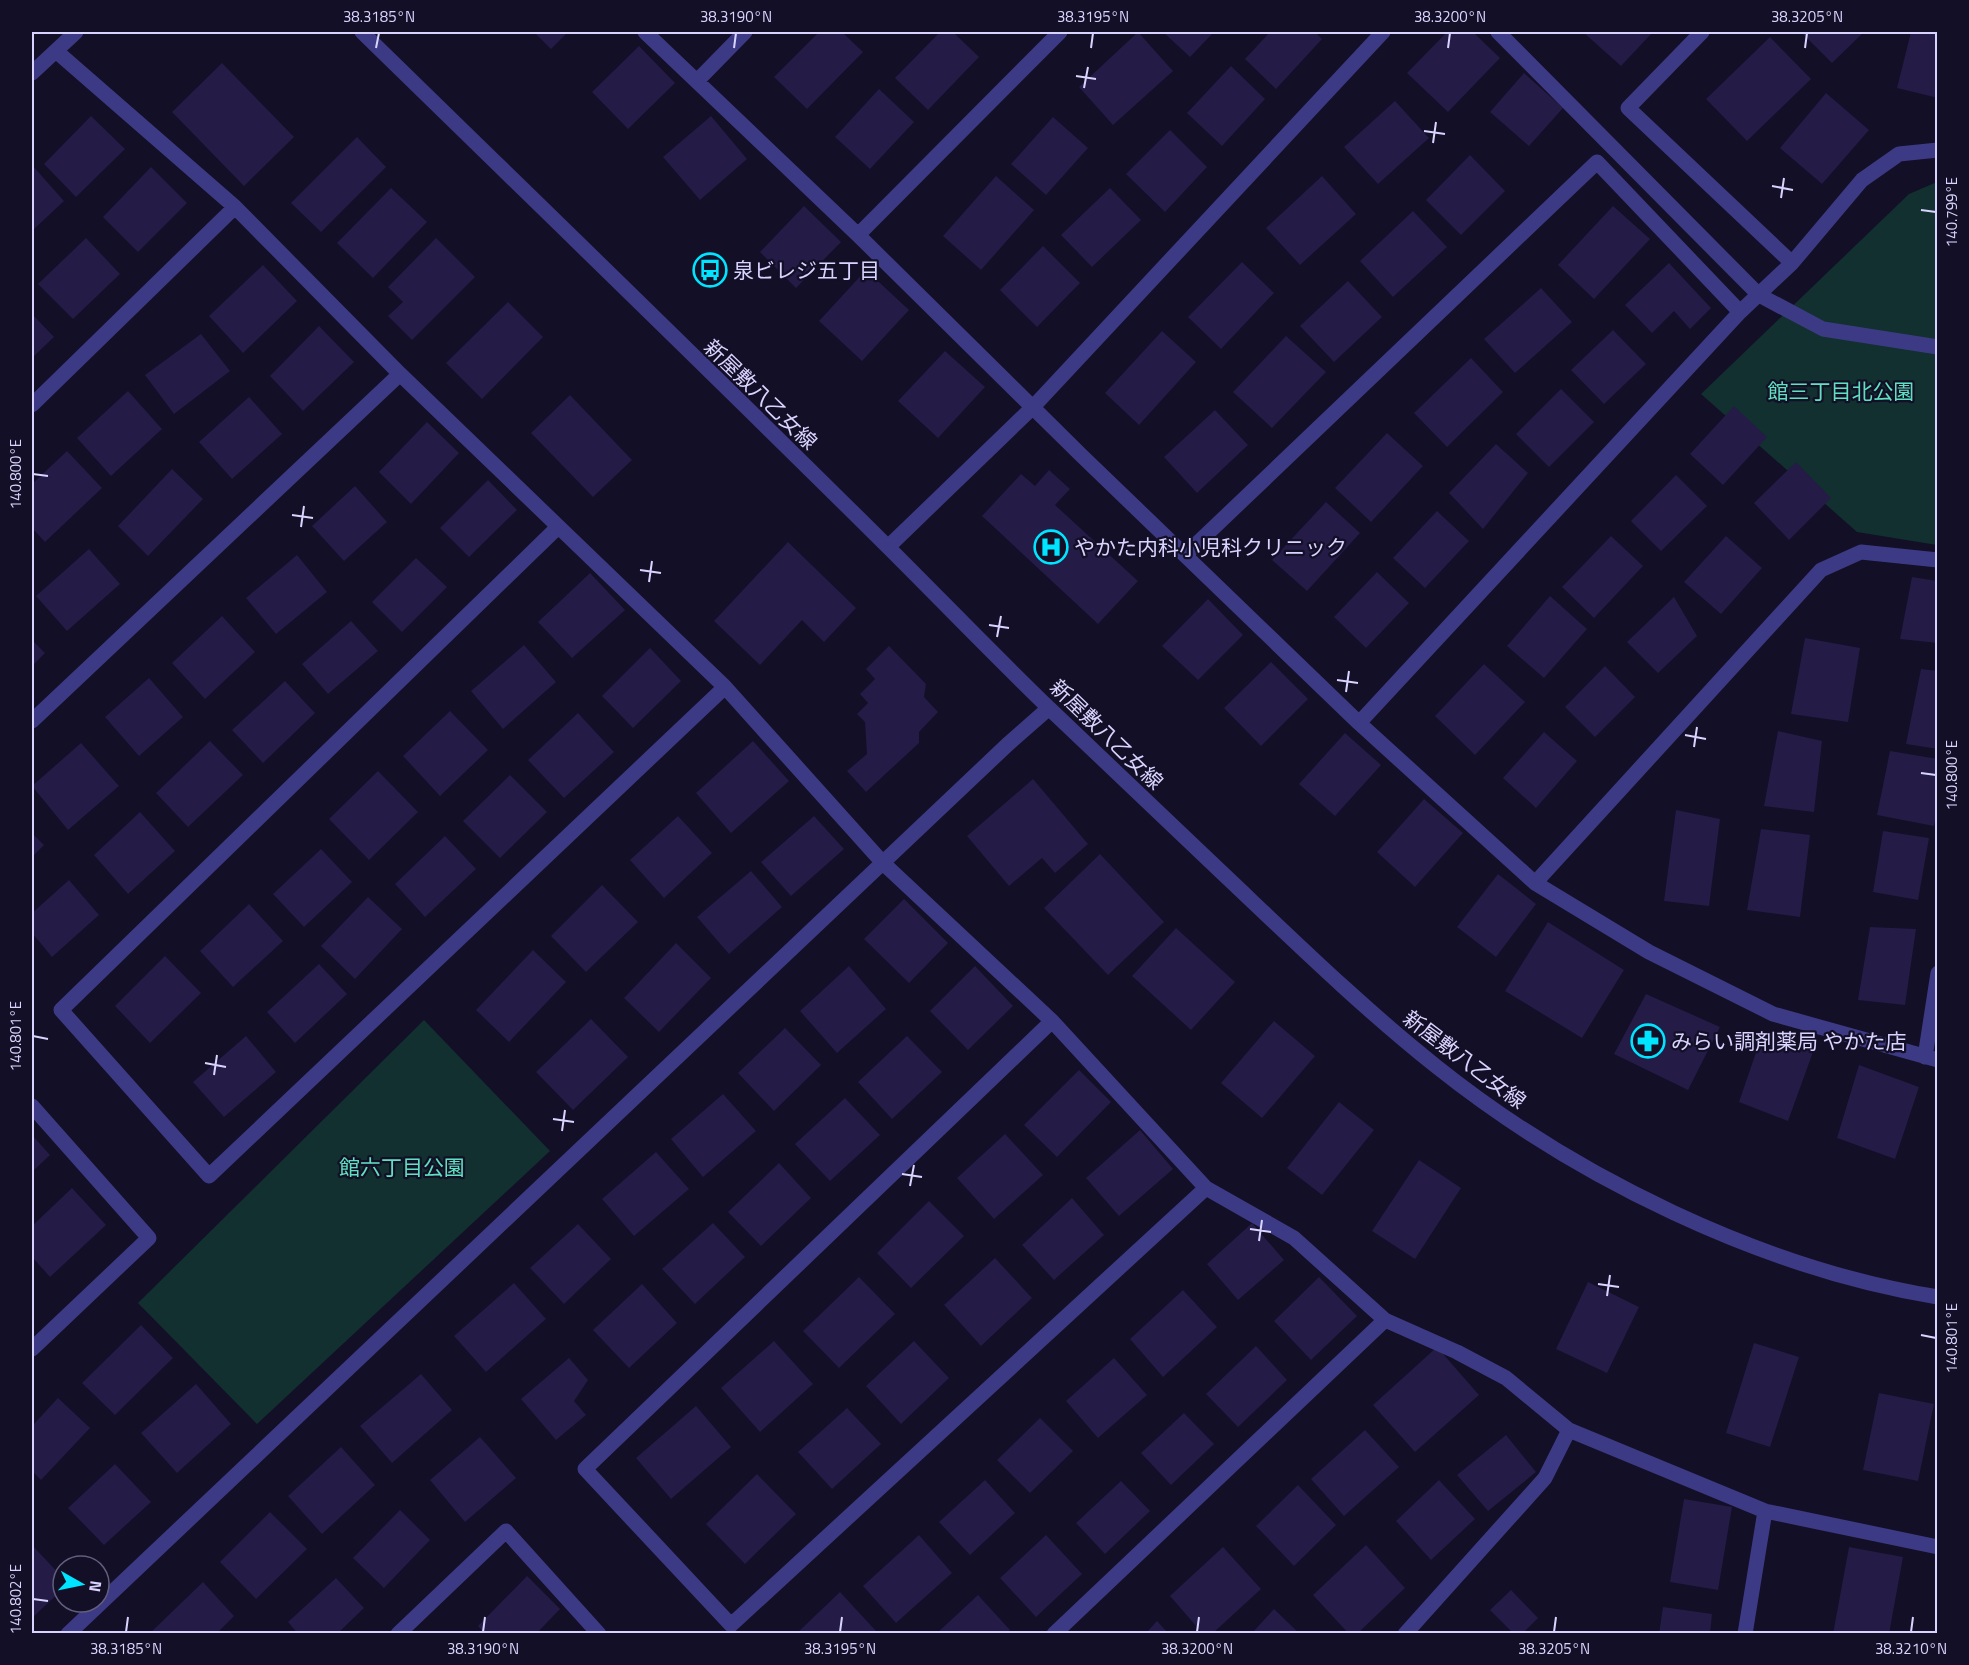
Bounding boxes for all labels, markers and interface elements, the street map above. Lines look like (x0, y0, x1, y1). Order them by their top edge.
text: 38.3185°N (343, 5, 415, 28)
text: 38.3190°N (700, 5, 772, 28)
text: 38.3195°N (1057, 5, 1129, 28)
text: 38.3200°N (1414, 5, 1486, 28)
text: 38.3205°N (1771, 5, 1843, 28)
text: 140.799°E (1940, 177, 1963, 247)
bus stop icon: 泉ビレジ五丁目 (692, 252, 728, 288)
place label: 泉ビレジ五丁目 (733, 254, 880, 286)
street label: 新屋敷八乙女線 (697, 331, 825, 457)
park label: 館三丁目北公園 (1768, 375, 1915, 407)
text: 140.800°E (4, 439, 27, 509)
hospital icon: やかた内科小児科クリニック (1033, 529, 1069, 565)
place label: やかた内科小児科クリニック (1074, 531, 1347, 563)
street label: 新屋敷八乙女線 (1043, 671, 1171, 797)
text: 140.800°E (1940, 740, 1963, 810)
text: 140.801°E (4, 1001, 27, 1071)
street label: 新屋敷八乙女線 (1397, 1002, 1533, 1116)
pharmacy icon: みらい調剤薬局 やかた店 (1630, 1023, 1666, 1059)
place label: みらい調剤薬局 やかた店 (1671, 1025, 1907, 1057)
park label: 館六丁目公園 (339, 1151, 465, 1183)
text: 140.801°E (1940, 1303, 1963, 1373)
north arrow (51, 1554, 111, 1614)
text: 140.802°E (4, 1564, 27, 1634)
text: N (83, 1579, 109, 1594)
text: 38.3185°N (90, 1637, 162, 1660)
text: 38.3190°N (447, 1637, 519, 1660)
text: 38.3195°N (804, 1637, 876, 1660)
text: 38.3200°N (1161, 1637, 1233, 1660)
text: 38.3205°N (1518, 1637, 1590, 1660)
text: 38.3210°N (1875, 1637, 1947, 1660)

